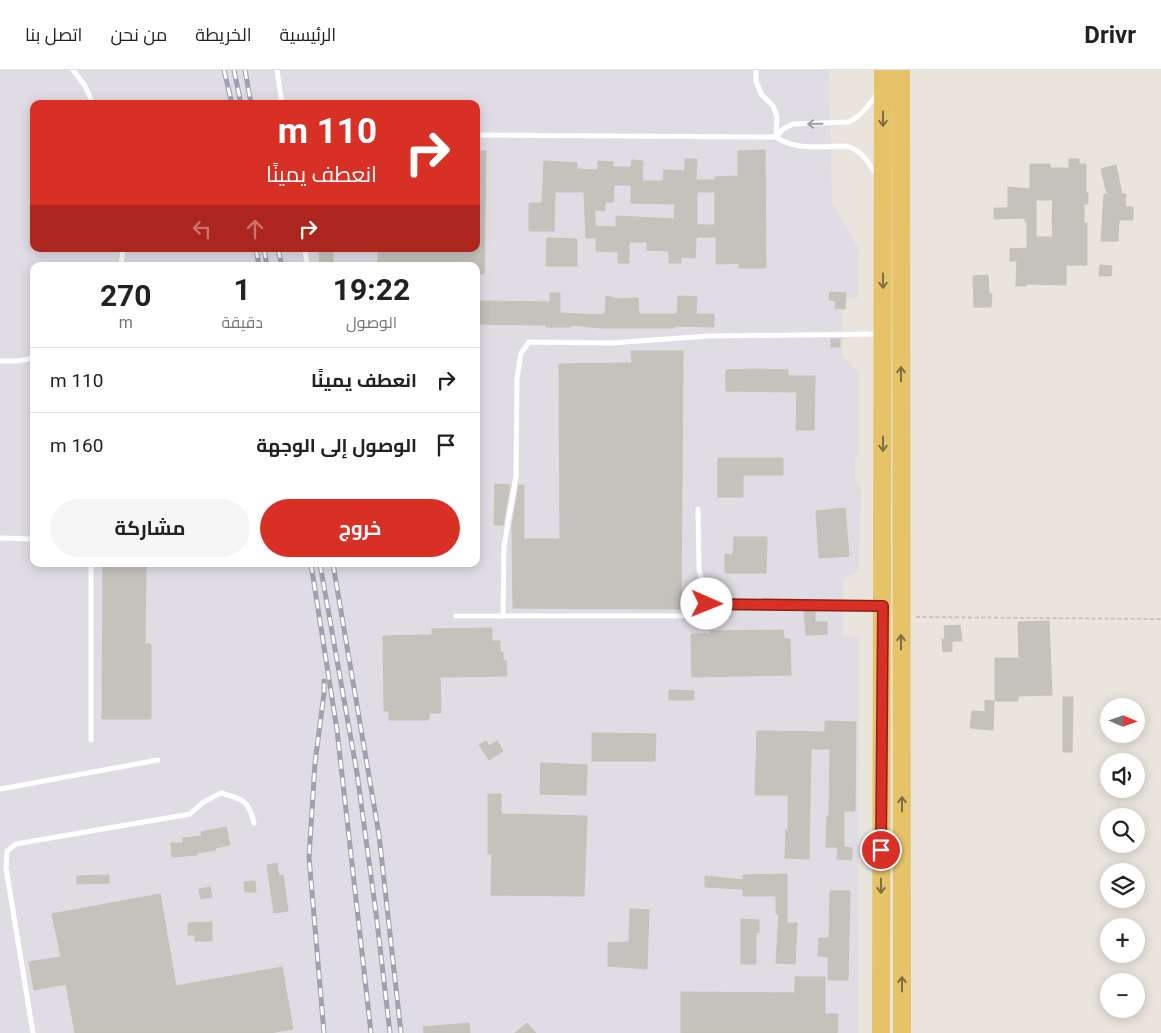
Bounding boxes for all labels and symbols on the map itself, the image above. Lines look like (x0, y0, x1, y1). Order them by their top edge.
one-way arrow (878, 110, 888, 126)
one-way arrow (808, 119, 824, 128)
one-way arrow (878, 272, 888, 289)
one-way arrow (896, 367, 906, 383)
one-way arrow (878, 435, 888, 451)
position arrow (680, 577, 732, 629)
one-way arrow (896, 634, 906, 650)
north arrow (1100, 698, 1145, 742)
one-way arrow (897, 797, 906, 813)
pin (860, 829, 902, 871)
one-way arrow (876, 878, 886, 894)
one-way arrow (897, 977, 907, 993)

